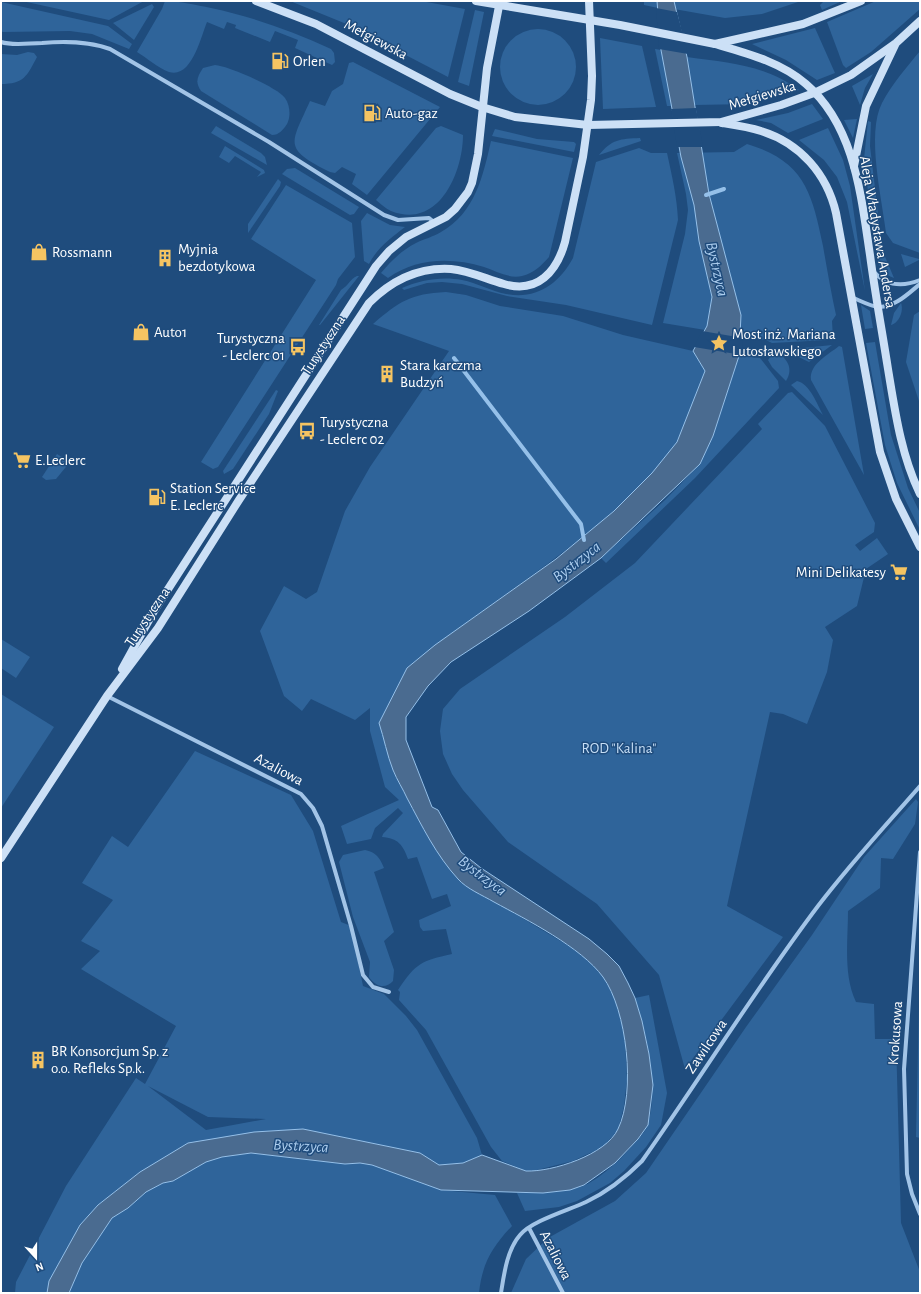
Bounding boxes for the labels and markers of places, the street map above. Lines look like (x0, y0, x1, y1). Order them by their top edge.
fuel station icon: Orlen (270, 51, 290, 71)
place label: Orlen (293, 54, 326, 69)
fuel station icon: Auto-gaz (362, 103, 382, 123)
place label: Auto-gaz (385, 106, 438, 121)
shop icon: Rossmann (29, 242, 49, 262)
place label: Myjnia bezdotykowa (178, 242, 256, 274)
place label: Rossmann (52, 245, 112, 260)
building icon: Myjnia bezdotykowa (155, 248, 175, 268)
shop icon: Auto1 (131, 322, 151, 342)
place label: Auto1 (154, 325, 187, 340)
place label: Most inż. Mariana Lutosławskiego (732, 327, 836, 359)
place label: Turystyczna - Leclerc 01 (217, 331, 285, 363)
place icon: Most inż. Mariana Lutosławskiego (709, 333, 729, 353)
bus stop icon: Turystyczna - Leclerc 01 (288, 337, 308, 357)
place label: Stara karczma Budzyń (400, 358, 482, 390)
building icon: Stara karczma Budzyń (377, 364, 397, 384)
place label: Turystyczna - Leclerc 02 (320, 415, 388, 447)
bus stop icon: Turystyczna - Leclerc 02 (297, 421, 317, 441)
supermarket icon: E.Leclerc (12, 450, 32, 470)
place label: E.Leclerc (35, 453, 86, 468)
place label: Station Service E. Leclerc (170, 481, 256, 513)
fuel station icon: Station Service E. Leclerc (147, 487, 167, 507)
supermarket icon: Mini Delikatesy (889, 562, 909, 582)
place label: Mini Delikatesy (796, 565, 887, 580)
place label: BR Konsorcjum Sp. z o.o. Refleks Sp.k. (51, 1044, 168, 1076)
building icon: BR Konsorcjum Sp. z o.o. Refleks Sp.k. (28, 1050, 48, 1070)

